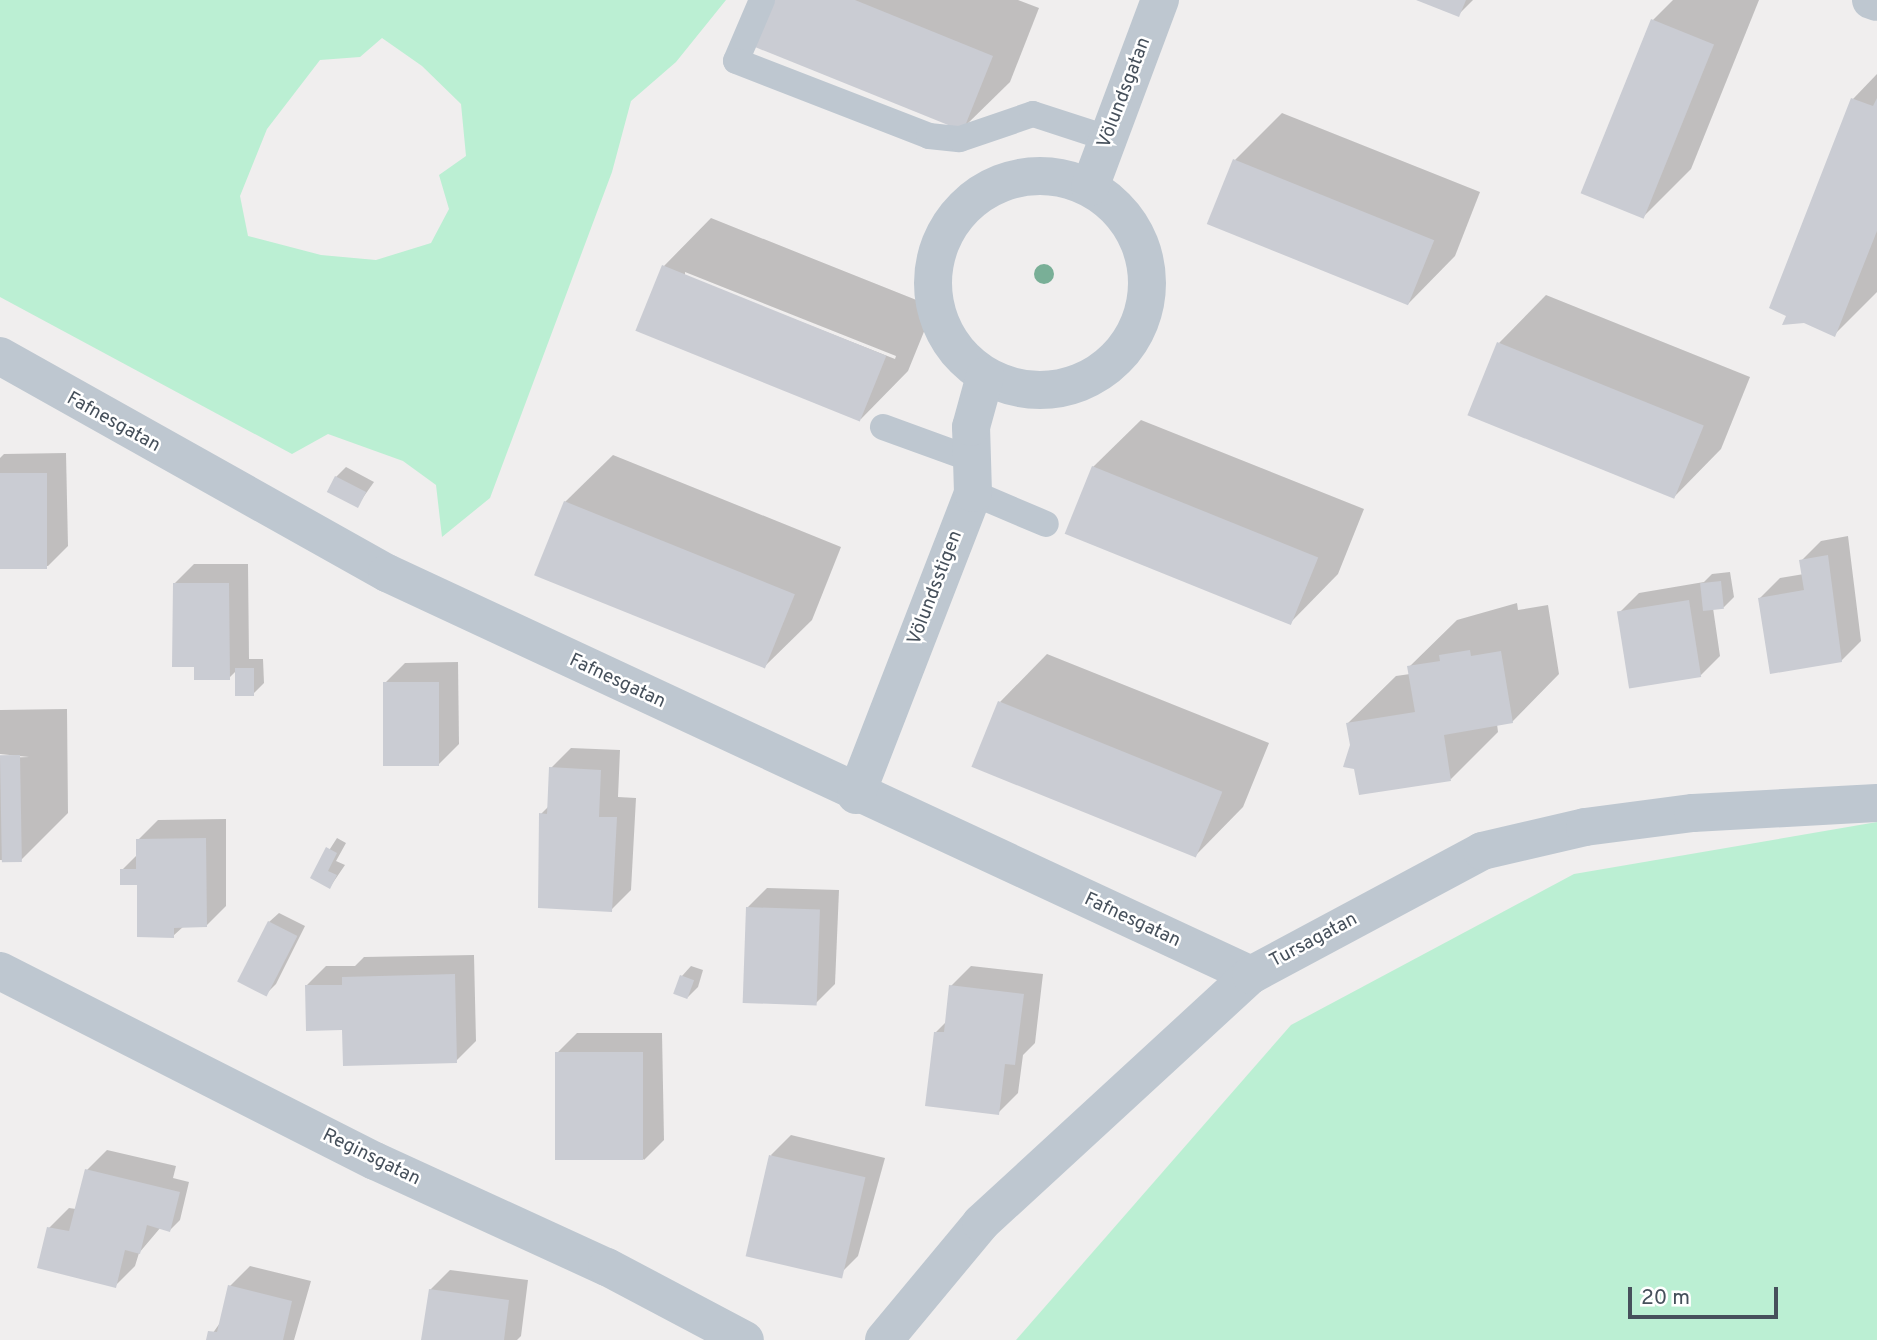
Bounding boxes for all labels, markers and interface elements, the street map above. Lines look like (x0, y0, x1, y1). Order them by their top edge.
street label: Völundsgatan (1093, 34, 1157, 152)
street label: Fafnesgatan (62, 388, 164, 458)
street label: Völundsstigen (904, 528, 968, 648)
street label: Fafnesgatan (565, 650, 669, 714)
street label: Fafnesgatan (1080, 889, 1184, 953)
street label: Tursagatan (1266, 908, 1362, 974)
street label: Reginsgatan (318, 1124, 424, 1192)
scale bar (1632, 1274, 1783, 1318)
text: 20 m (1641, 1285, 1690, 1312)

